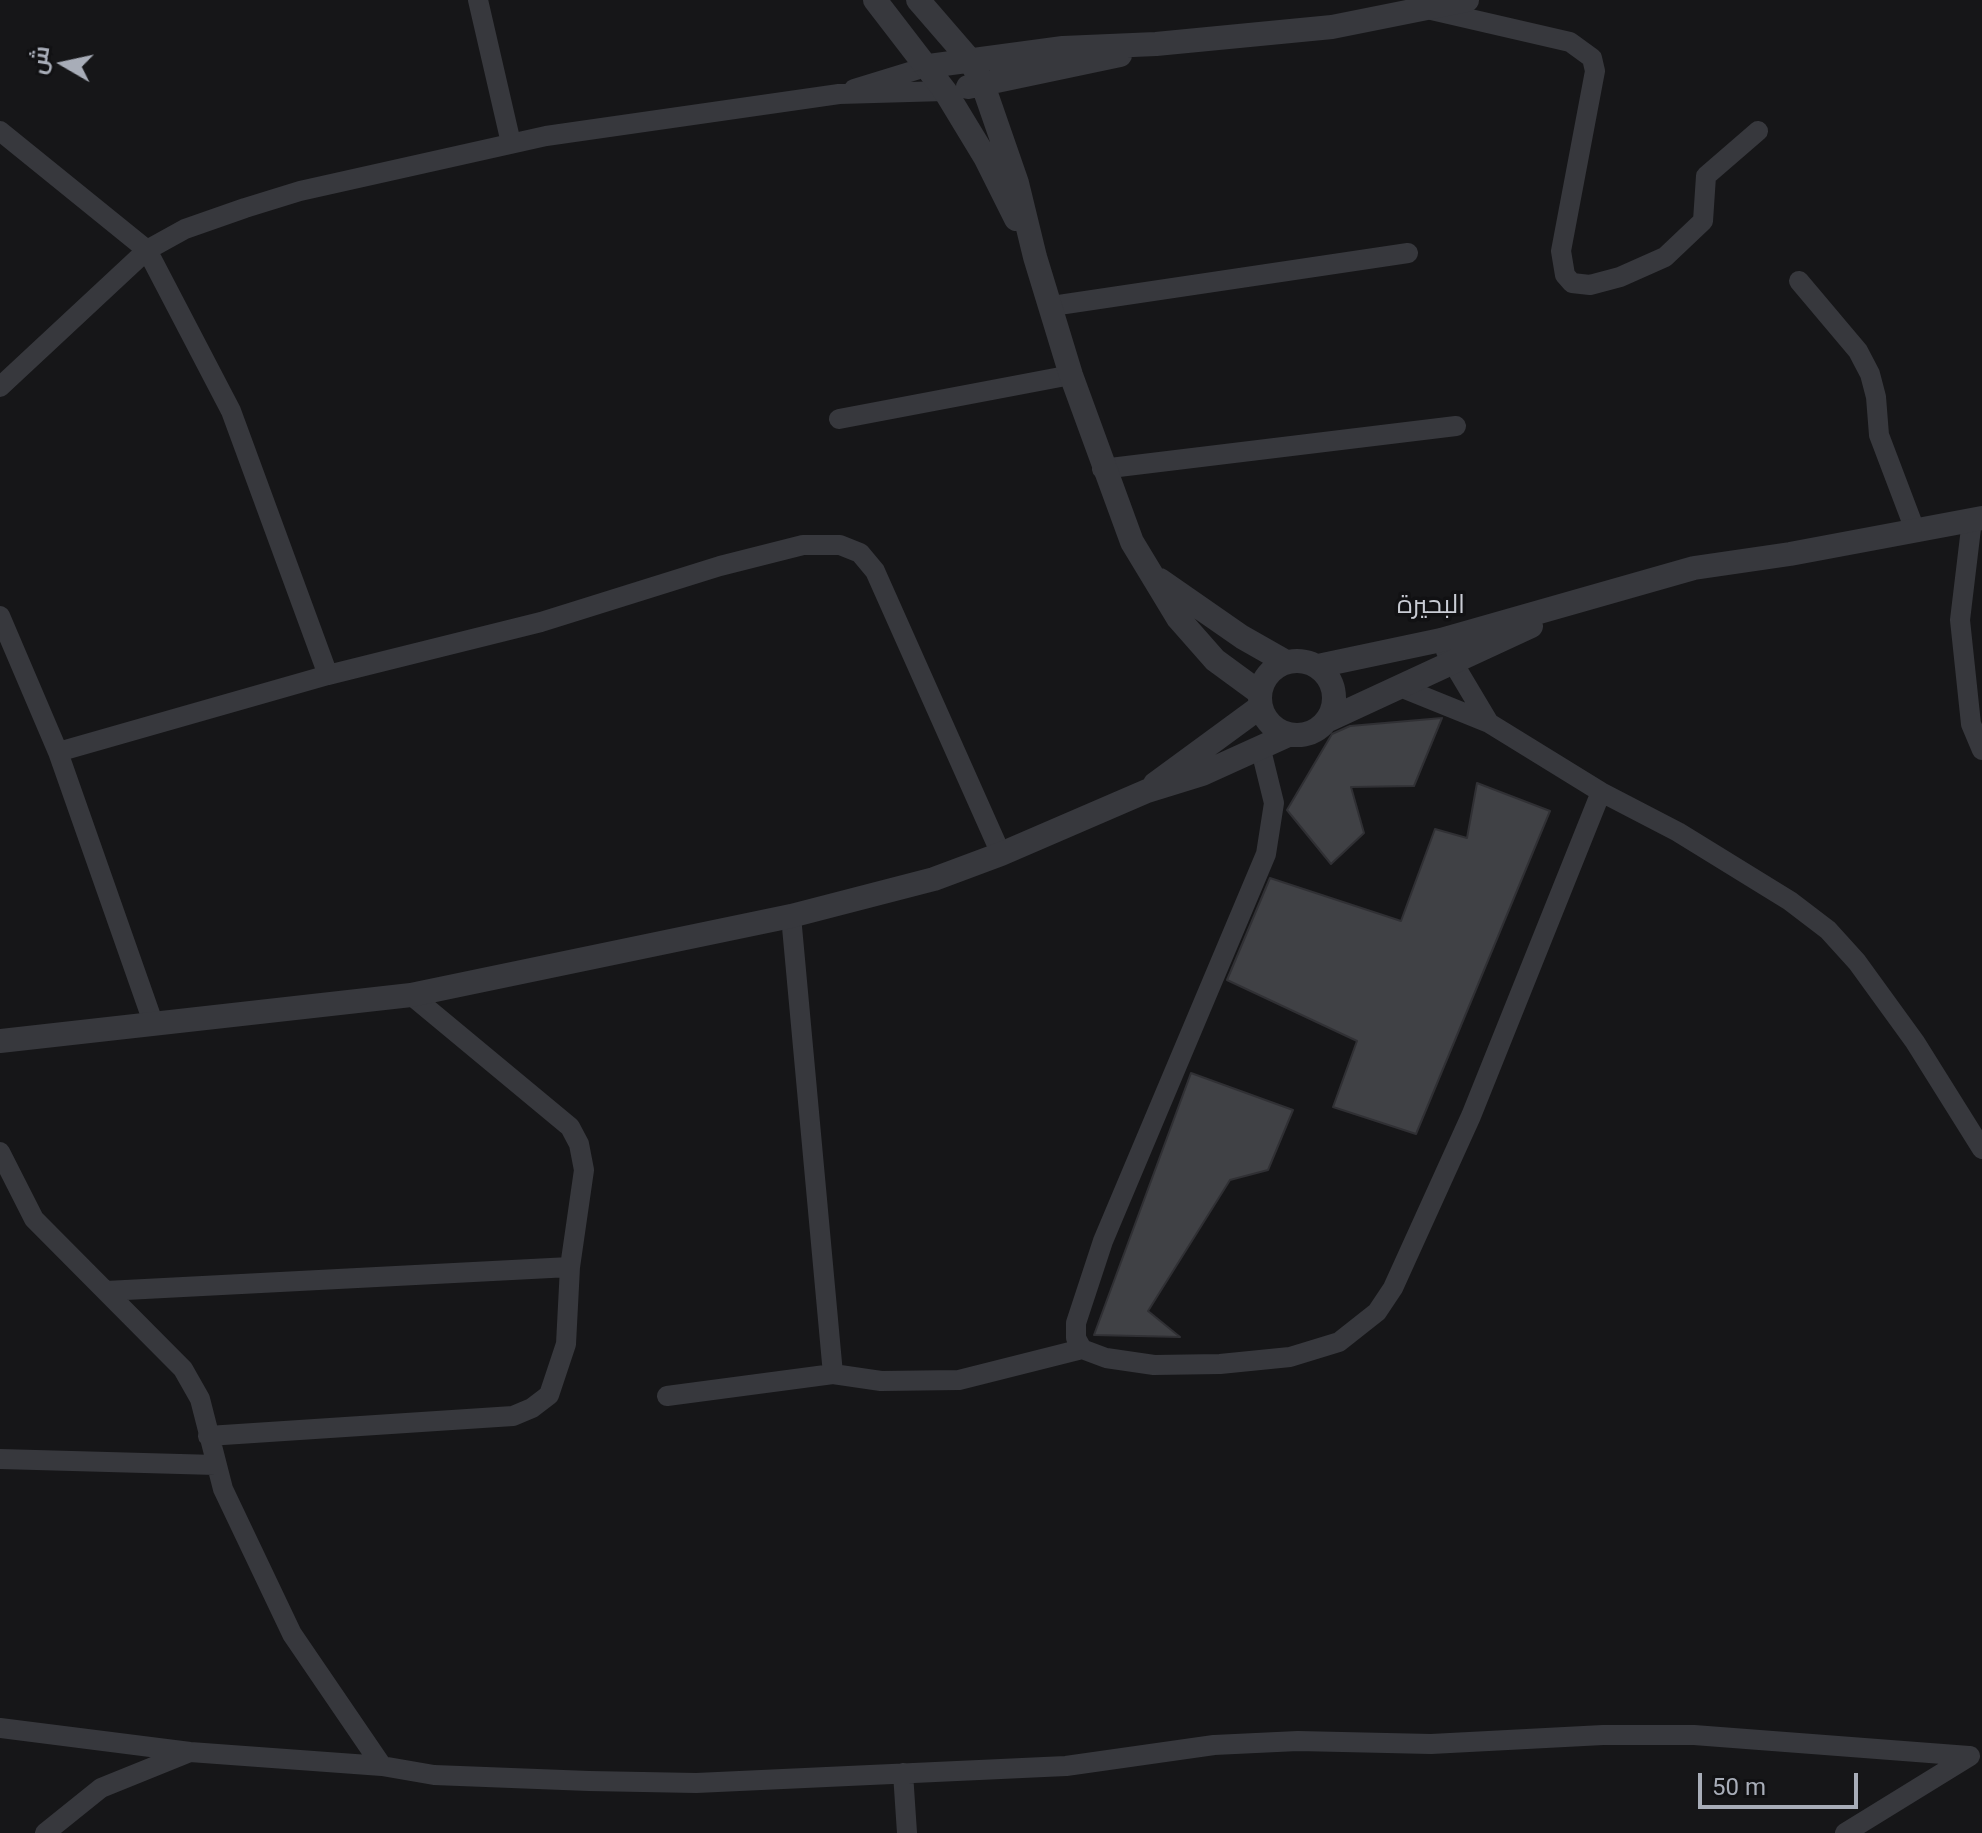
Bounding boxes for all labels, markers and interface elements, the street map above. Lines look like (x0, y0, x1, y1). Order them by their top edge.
north arrow (24, 24, 104, 104)
text: ش (25, 44, 54, 76)
district label: البحيرة (1397, 590, 1465, 622)
scale bar (1702, 1757, 1862, 1807)
text: 50 m (1712, 1773, 1766, 1801)

